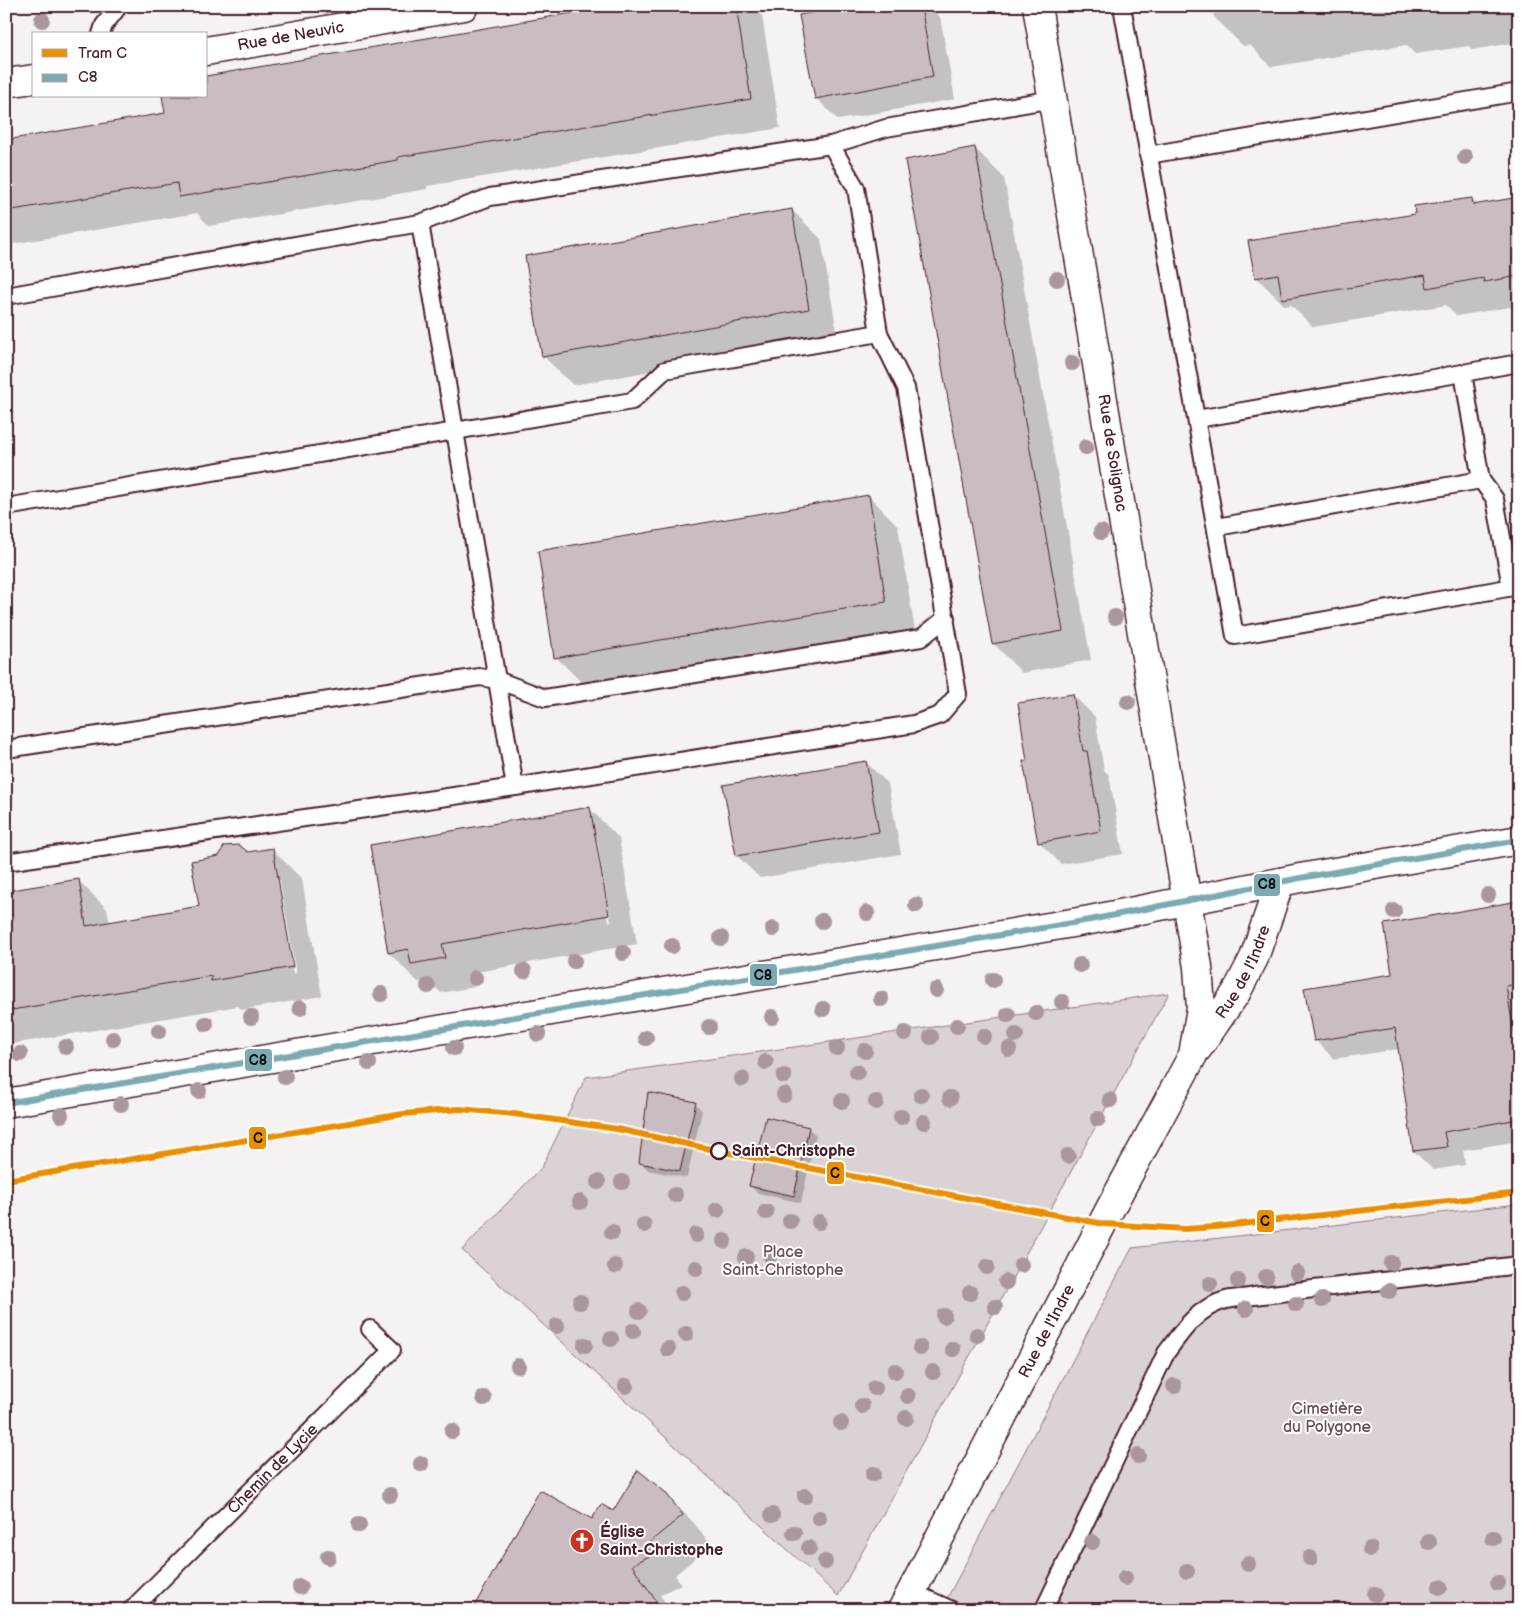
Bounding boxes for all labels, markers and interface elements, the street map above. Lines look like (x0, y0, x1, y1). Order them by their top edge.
street label: Rue de Neuvic (236, 18, 345, 55)
legend (32, 32, 208, 98)
text: Tram C (78, 44, 127, 63)
text: C8 (78, 68, 98, 87)
street label: Rue de Solignac (1093, 393, 1131, 513)
line badge: C8 (1253, 873, 1281, 897)
text: C8 (1258, 876, 1276, 893)
street label: Rue de l'Indre (1212, 922, 1274, 1022)
line badge: C8 (749, 963, 778, 987)
text: C8 (754, 967, 772, 984)
line badge: C8 (244, 1048, 273, 1072)
text: C8 (249, 1052, 267, 1069)
line badge: C (248, 1126, 267, 1150)
text: C (253, 1130, 263, 1147)
marker: Saint-Christophe (710, 1142, 728, 1160)
place label: Saint-Christophe (732, 1142, 855, 1161)
line badge: C (826, 1161, 845, 1185)
text: C (830, 1165, 840, 1182)
line badge: C (1256, 1209, 1275, 1233)
text: C (1260, 1213, 1270, 1230)
park label: Place Saint-Christophe (722, 1243, 844, 1280)
street label: Rue de l'Indre (1015, 1281, 1079, 1381)
park label: Cimetière du Polygone (1283, 1400, 1372, 1437)
street label: Chemin de Lycie (223, 1419, 322, 1518)
place label: Église Saint-Christophe (600, 1520, 723, 1560)
church icon: Église Saint-Christophe (569, 1528, 595, 1554)

